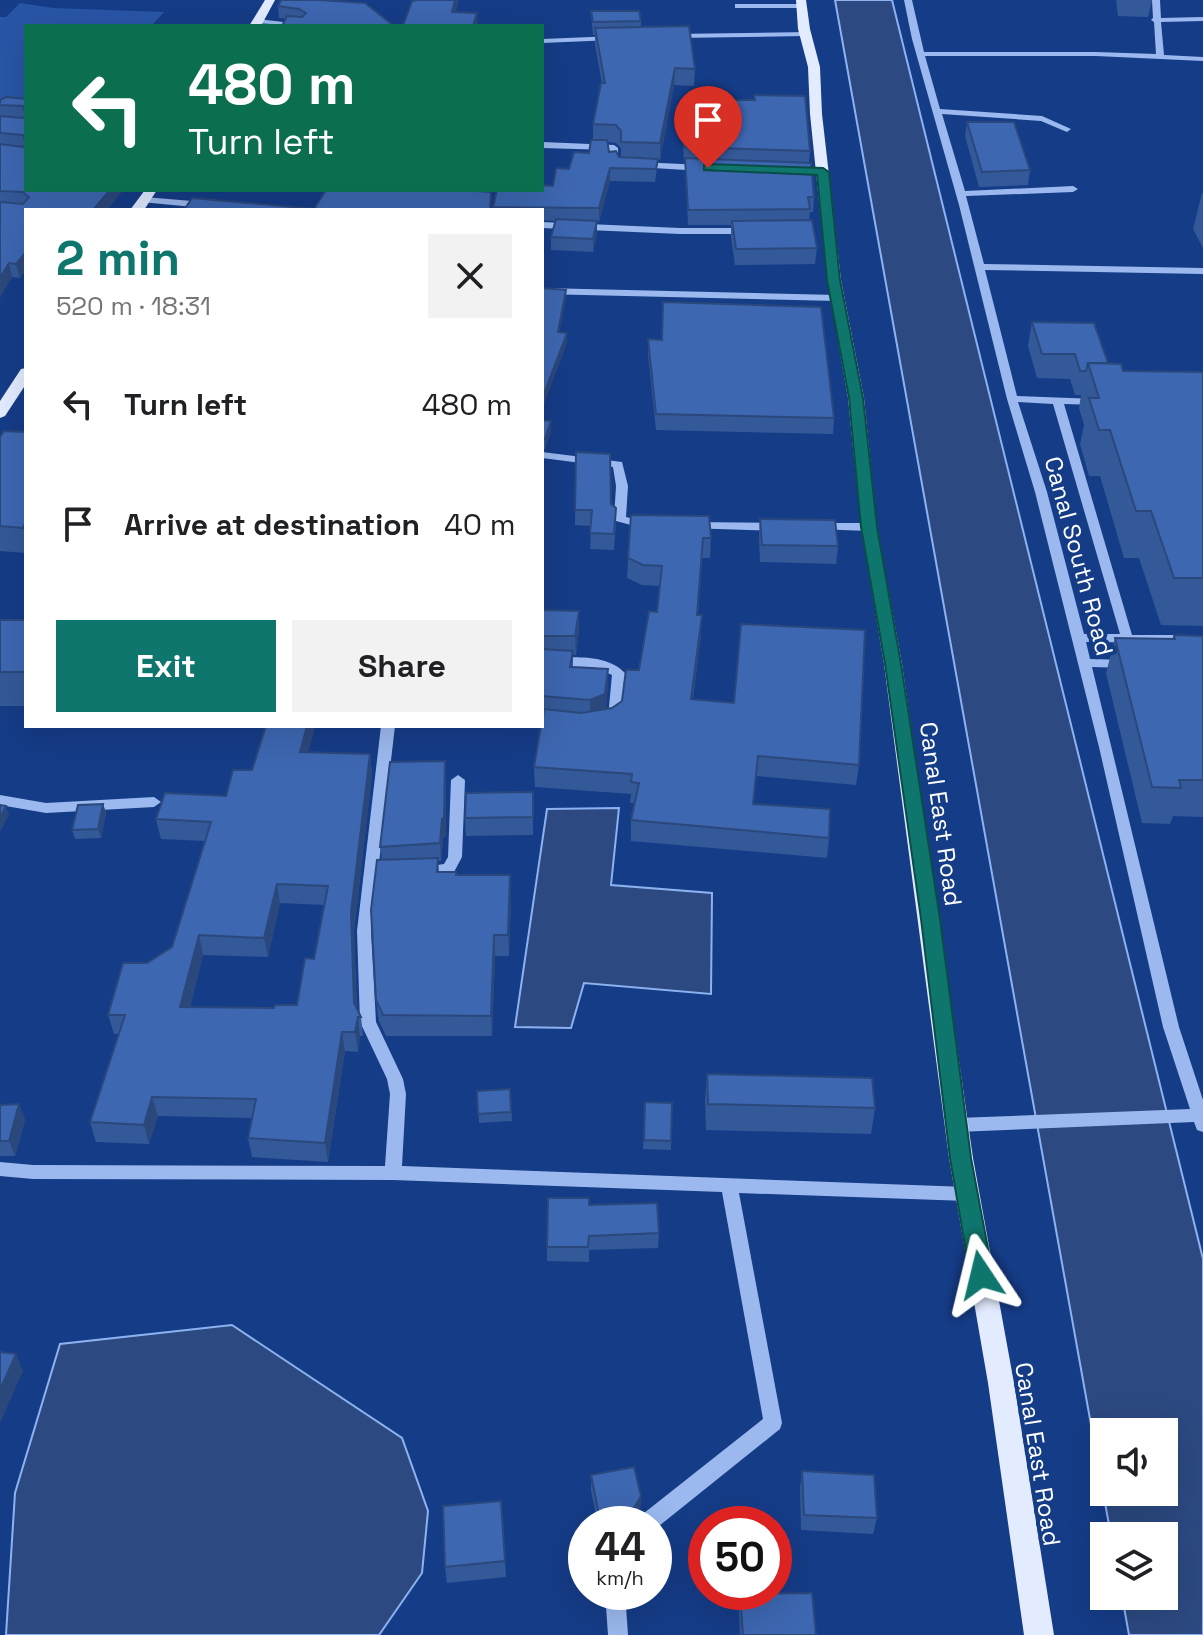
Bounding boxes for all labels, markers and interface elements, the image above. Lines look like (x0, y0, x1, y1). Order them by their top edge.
text: 480 m (188, 49, 356, 120)
icon: left (56, 56, 160, 160)
pin (674, 86, 742, 168)
icon: arrive (686, 98, 730, 142)
text: Turn left (188, 119, 335, 165)
text: 2 min (56, 228, 180, 289)
button: close (428, 234, 512, 318)
text: 520 m · 18:31 (56, 289, 211, 323)
icon: left (56, 382, 100, 426)
text: Turn left (124, 385, 247, 424)
text: 480 m (422, 385, 512, 424)
street label: Canal South Road (1038, 453, 1120, 659)
icon: arrive (56, 502, 100, 546)
text: Arrive at destination (124, 505, 420, 544)
text: 40 m (444, 505, 516, 544)
button: Exit (56, 620, 276, 712)
button: Share (292, 620, 512, 712)
street label: Canal East Road (913, 720, 969, 908)
position arrow (939, 1233, 1023, 1317)
street label: Canal East Road (1008, 1360, 1068, 1548)
map controls (1090, 1418, 1178, 1610)
button: sound (1090, 1418, 1178, 1506)
speed limit sign: 50 (688, 1506, 792, 1610)
text: 44 (595, 1522, 645, 1573)
button: layers (1090, 1522, 1178, 1610)
text: km/h (596, 1565, 644, 1591)

